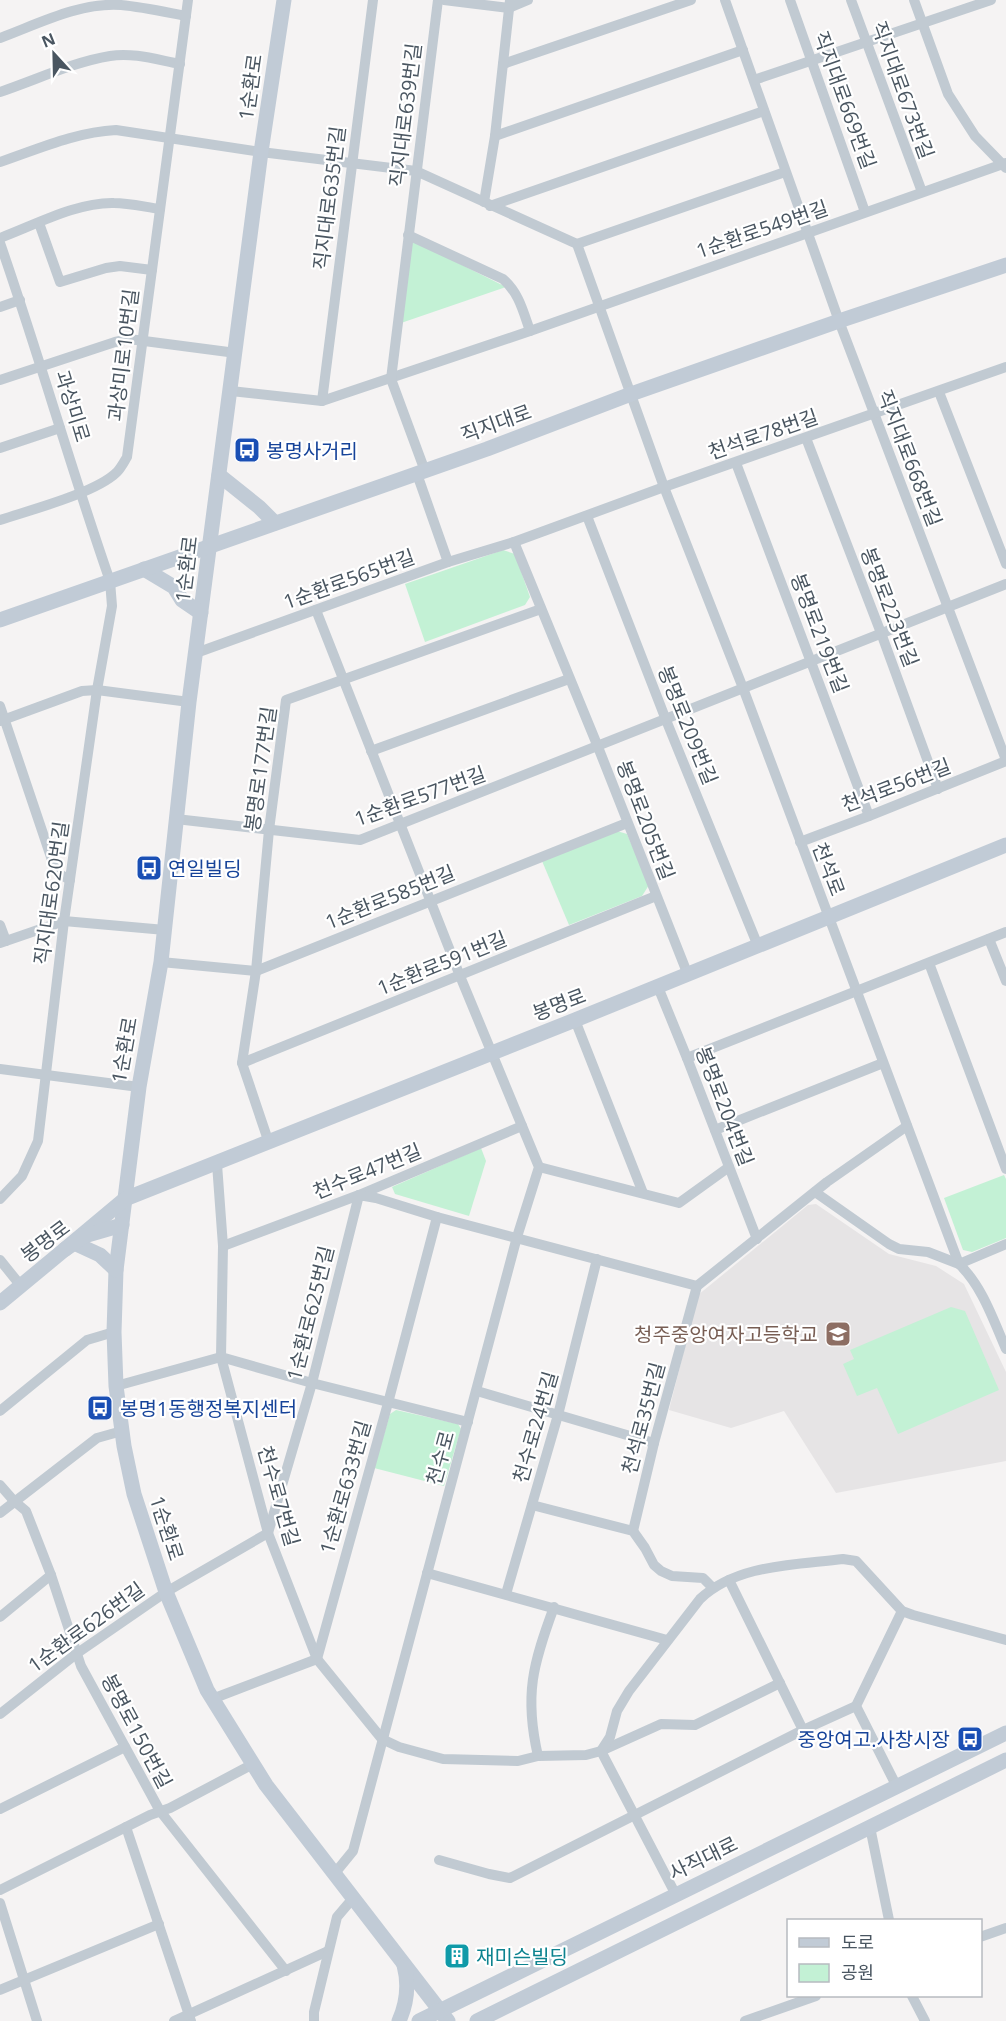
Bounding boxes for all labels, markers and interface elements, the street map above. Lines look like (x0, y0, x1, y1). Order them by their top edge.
street label: 직지대로673번길 (866, 17, 940, 163)
north arrow (24, 24, 84, 84)
text: N (38, 27, 59, 53)
street label: 직지대로669번길 (808, 27, 882, 173)
street label: 직지대로639번길 (383, 42, 427, 188)
street label: 1순환로 (232, 52, 268, 122)
street label: 직지대로635번길 (307, 125, 351, 271)
street label: 1순환로549번길 (692, 194, 832, 264)
street label: 과상미로10번길 (101, 287, 145, 423)
street label: 과상미로 (49, 367, 97, 445)
street label: 직지대로668번길 (871, 386, 949, 530)
street label: 직지대로 (457, 398, 535, 448)
street label: 천석로78번길 (704, 403, 822, 465)
bus stop icon: 봉명사거리 (232, 435, 262, 465)
place label: 봉명사거리 (266, 437, 358, 464)
street label: 1순환로 (169, 534, 203, 604)
street label: 1순환로565번길 (280, 543, 418, 615)
street label: 봉명로223번길 (855, 543, 925, 671)
street label: 봉명로219번길 (785, 569, 855, 697)
street label: 봉명로209번길 (652, 661, 724, 789)
street label: 봉명로177번길 (238, 705, 282, 833)
street label: 천석로56번길 (838, 752, 954, 818)
street label: 봉명로205번길 (611, 756, 681, 884)
street label: 1순환로577번길 (351, 760, 489, 832)
street label: 직지대로620번길 (28, 819, 74, 967)
street label: 천석로 (807, 838, 851, 900)
bus stop icon: 연일빌딩 (134, 853, 164, 883)
place label: 연일빌딩 (168, 855, 242, 882)
street label: 1순환로585번길 (321, 859, 459, 935)
street label: 1순환로591번길 (373, 925, 511, 1001)
street label: 봉명로 (528, 982, 590, 1026)
street label: 1순환로 (105, 1015, 143, 1085)
street label: 봉명로204번길 (690, 1042, 760, 1170)
street label: 천수로47번길 (309, 1137, 425, 1205)
street label: 봉명로 (15, 1214, 75, 1268)
street label: 1순환로625번길 (280, 1243, 340, 1383)
school or university icon: 청주중앙여자고등학교 (823, 1319, 853, 1349)
place label: 청주중앙여자고등학교 (634, 1321, 818, 1348)
street label: 천석로35번길 (615, 1359, 671, 1477)
street label: 천수로24번길 (506, 1368, 564, 1486)
bus stop icon: 봉명1동행정복지센터 (85, 1393, 115, 1423)
place label: 봉명1동행정복지센터 (120, 1395, 297, 1422)
street label: 1순환로633번길 (313, 1417, 377, 1557)
street label: 천수로 (420, 1428, 460, 1488)
street label: 천수로7번길 (252, 1443, 306, 1549)
street label: 1순환로 (144, 1492, 190, 1564)
street label: 1순환로626번길 (22, 1576, 150, 1678)
street label: 봉명로150번길 (95, 1669, 179, 1793)
bus stop icon: 중앙여고.사창시장 (955, 1724, 985, 1754)
place label: 중앙여고.사창시장 (798, 1726, 950, 1753)
street label: 사직대로 (664, 1830, 742, 1886)
legend (787, 1919, 982, 1997)
text: 도로 (841, 1930, 874, 1954)
building icon: 재미슨빌딩 (442, 1941, 472, 1971)
place label: 재미슨빌딩 (476, 1943, 568, 1970)
text: 공원 (841, 1960, 874, 1984)

